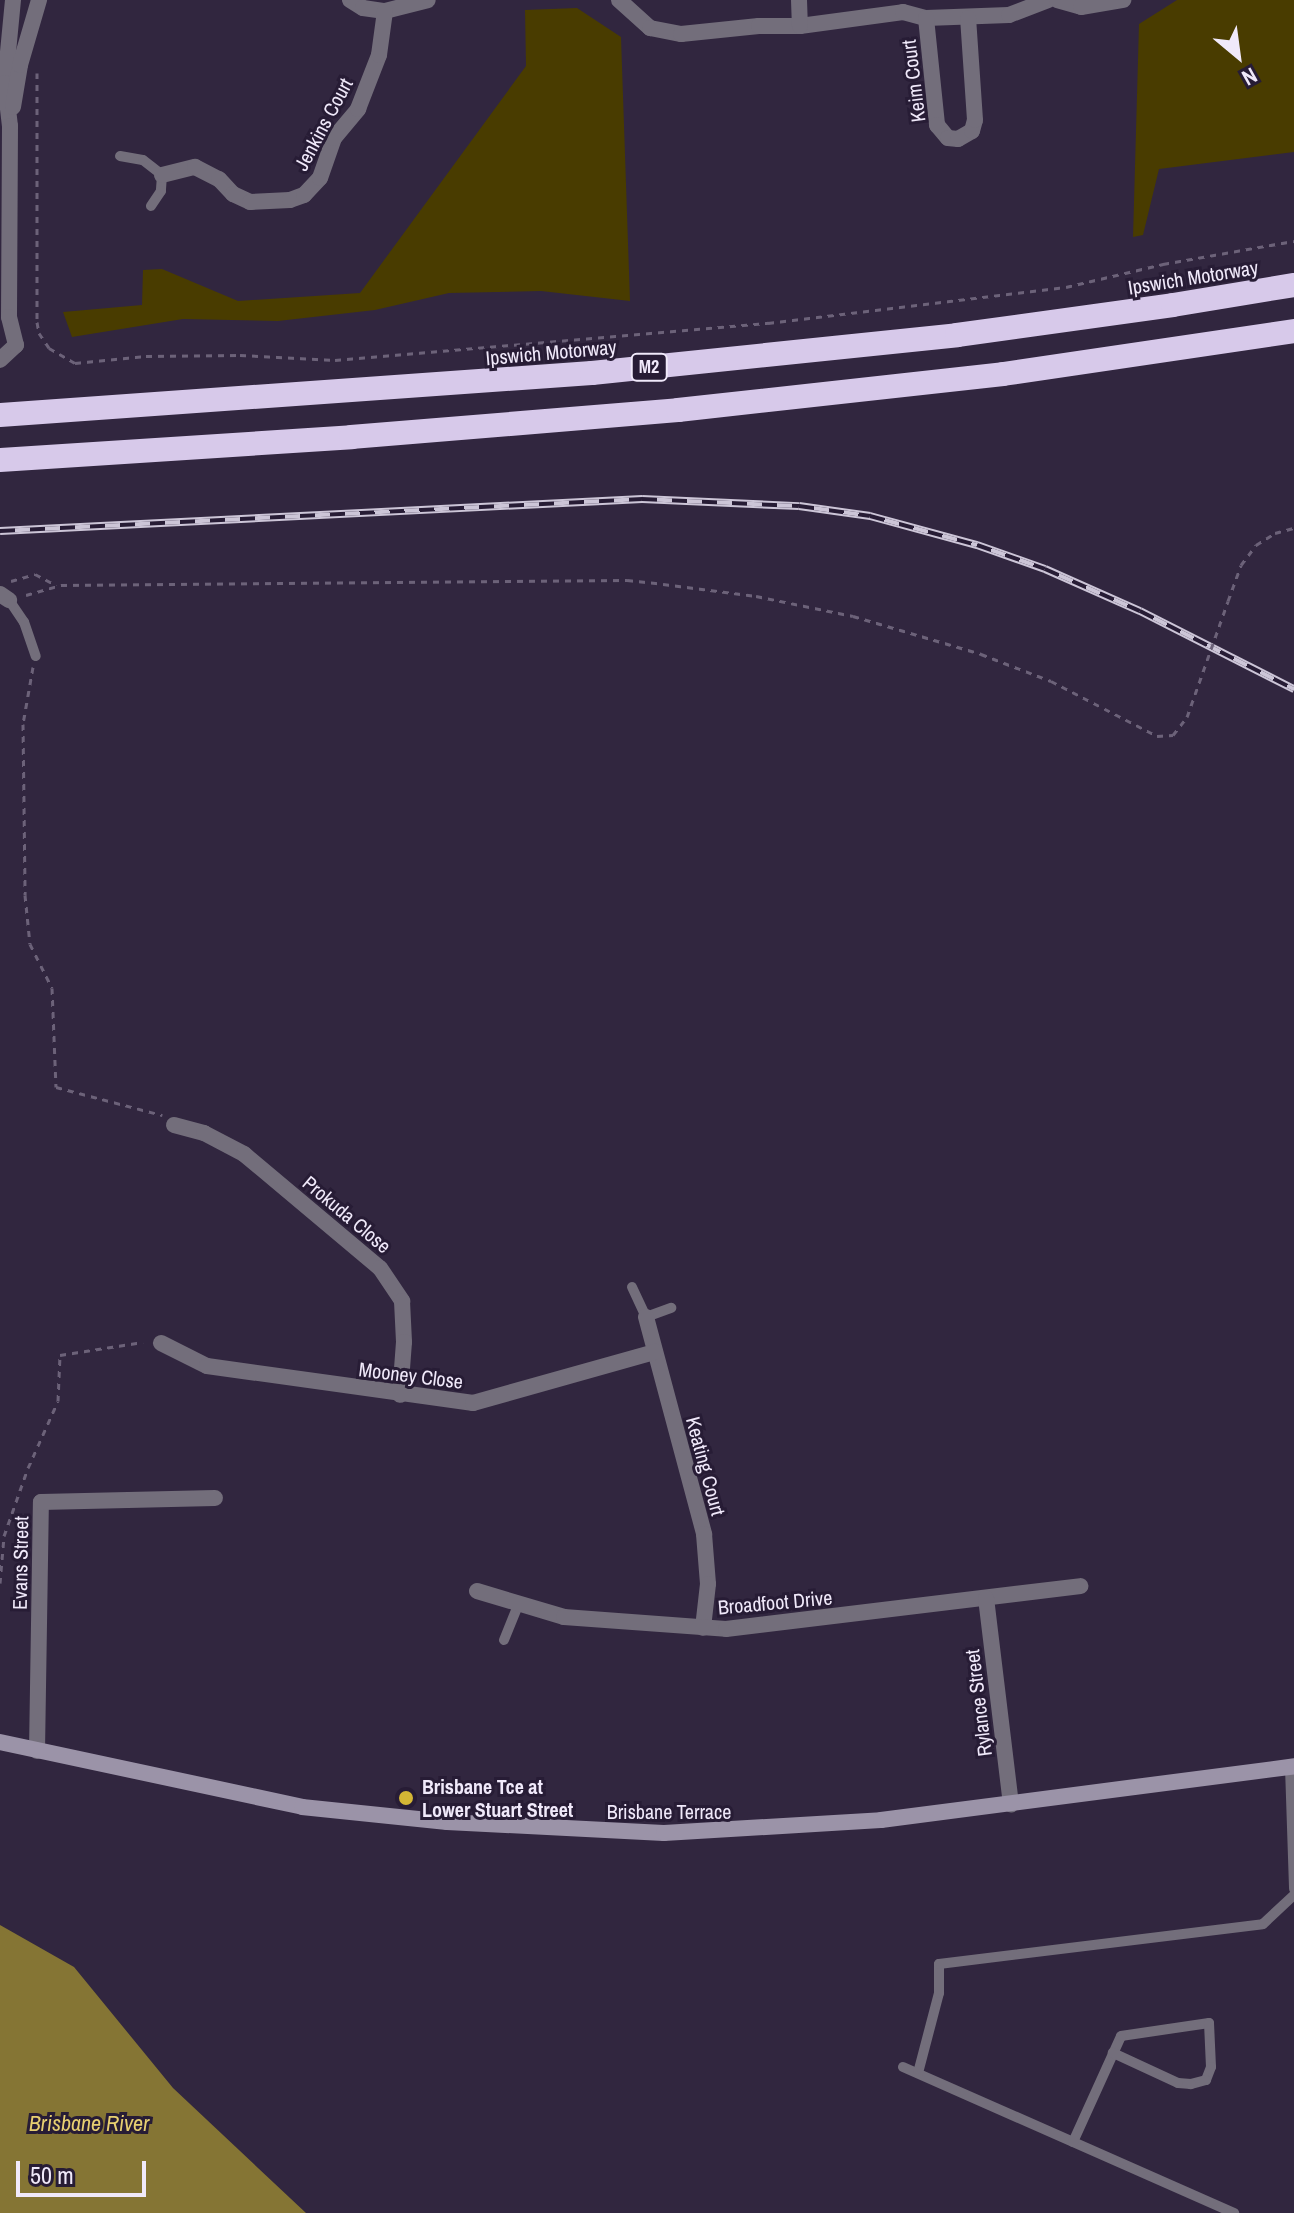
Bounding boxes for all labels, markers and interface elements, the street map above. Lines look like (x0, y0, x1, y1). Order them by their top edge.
north arrow (1198, 16, 1278, 96)
street label: Keim Court (896, 38, 930, 124)
text: N (1237, 61, 1263, 93)
street label: Jenkins Court (289, 74, 357, 174)
street label: Ipswich Motorway (1126, 255, 1260, 299)
street label: Ipswich Motorway (485, 334, 617, 370)
road number: M2 (629, 353, 669, 381)
street label: Prokuda Close (298, 1170, 396, 1258)
street label: Mooney Close (358, 1357, 464, 1393)
street label: Keating Court (681, 1414, 731, 1518)
street label: Evans Street (7, 1516, 33, 1610)
street label: Broadfoot Drive (717, 1585, 833, 1619)
street label: Rylance Street (960, 1648, 996, 1758)
place label: Brisbane Tce at Lower Stuart Street (422, 1774, 573, 1821)
marker: Brisbane Tce at Lower Stuart Street (397, 1789, 415, 1807)
street label: Brisbane Terrace (607, 1799, 731, 1823)
water label: Brisbane River (29, 2111, 149, 2137)
scale bar (20, 2145, 150, 2195)
text: 50 m (30, 2159, 74, 2191)

